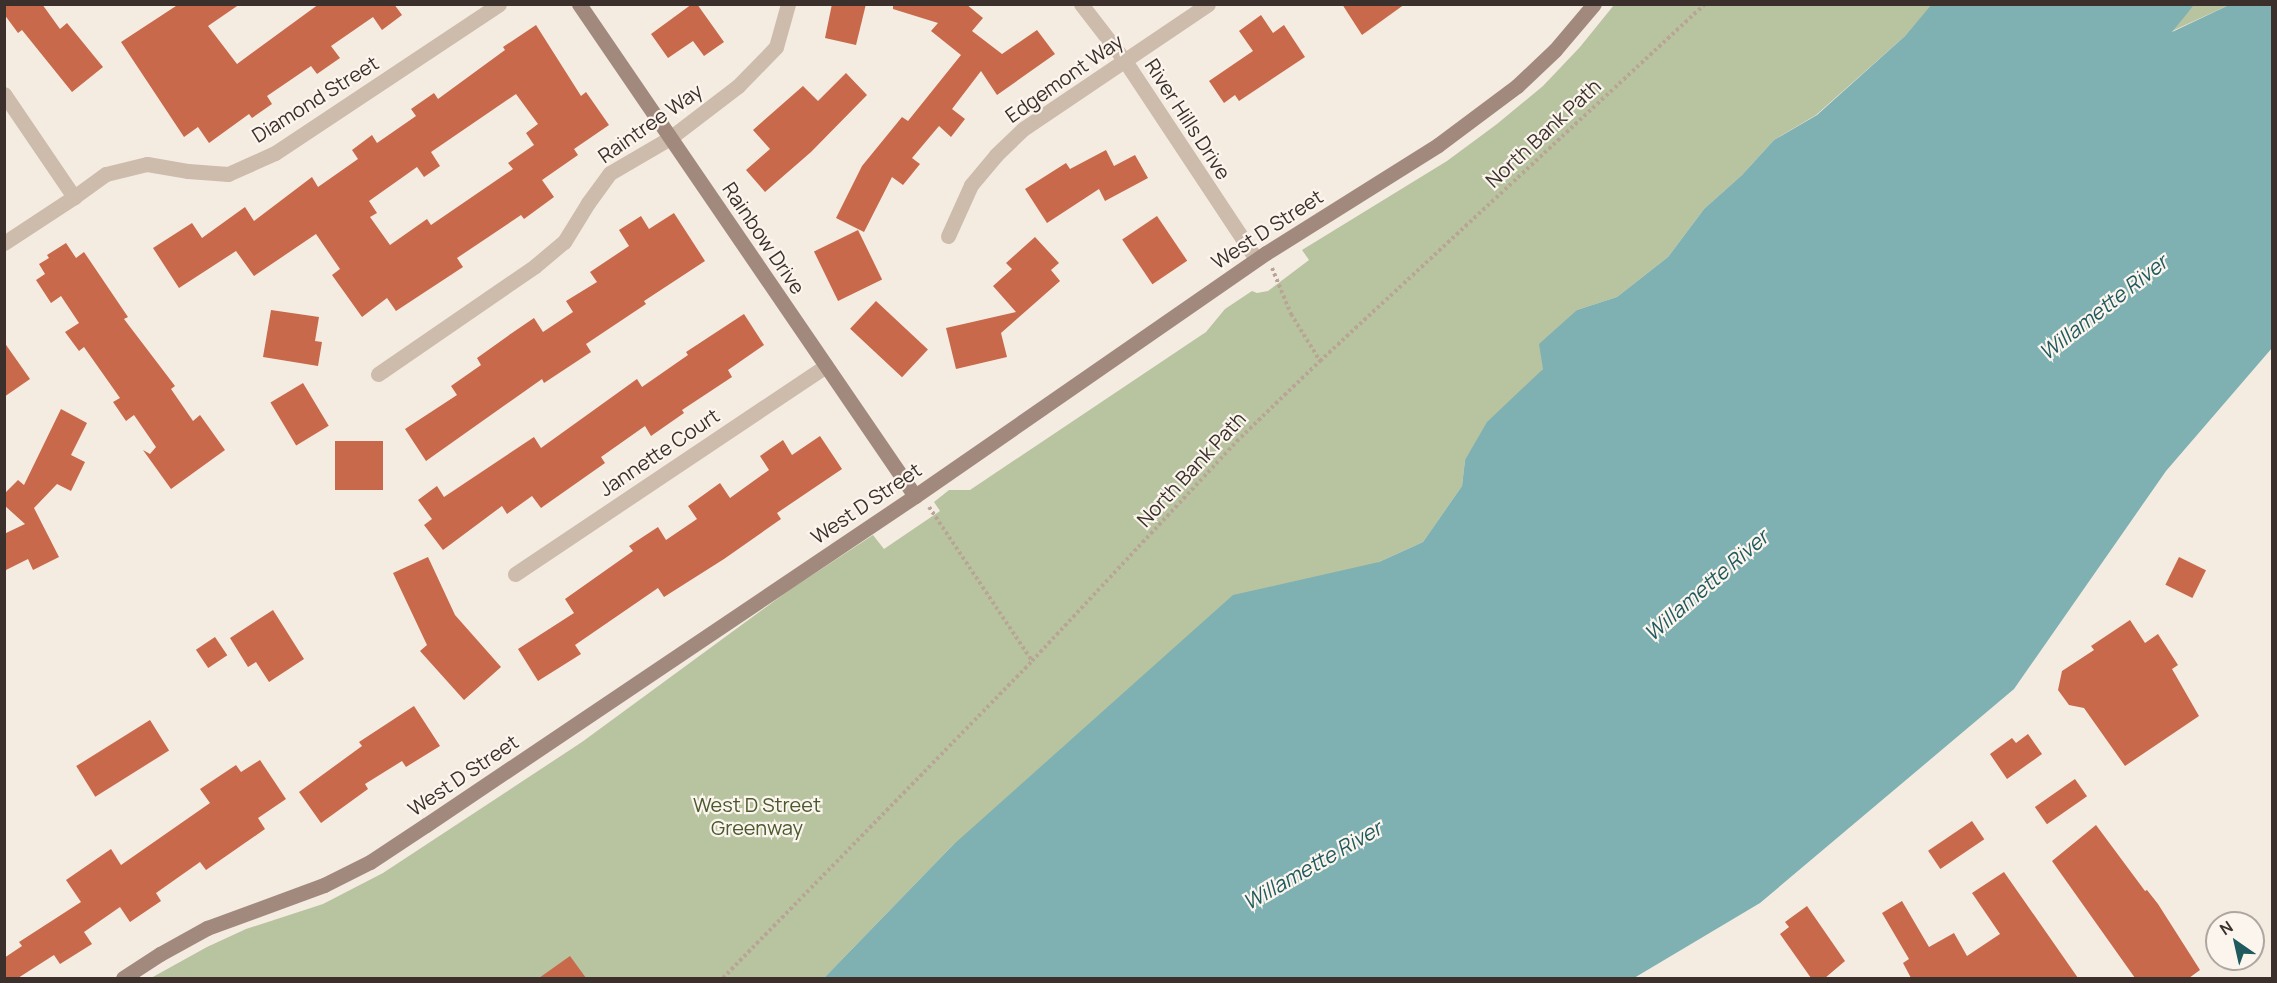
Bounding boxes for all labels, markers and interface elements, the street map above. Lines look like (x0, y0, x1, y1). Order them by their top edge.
street label: Edgemont Way (1001, 29, 1127, 127)
street label: Diamond Street (247, 51, 383, 147)
street label: River Hills Drive (1140, 54, 1236, 184)
street label: North Bank Path (1481, 74, 1605, 192)
street label: Raintree Way (593, 78, 707, 168)
street label: Rainbow Drive (718, 178, 810, 298)
street label: West D Street (1207, 184, 1327, 274)
water label: Willamette River (2034, 249, 2172, 365)
street label: Jannette Court (594, 403, 724, 501)
street label: North Bank Path (1132, 407, 1250, 531)
street label: West D Street (806, 457, 926, 549)
water label: Willamette River (1639, 524, 1773, 646)
street label: West D Street (403, 729, 523, 821)
park label: West D Street Greenway (693, 792, 821, 839)
water label: Willamette River (1238, 815, 1386, 915)
north arrow (2205, 911, 2265, 971)
text: N (2215, 915, 2237, 940)

